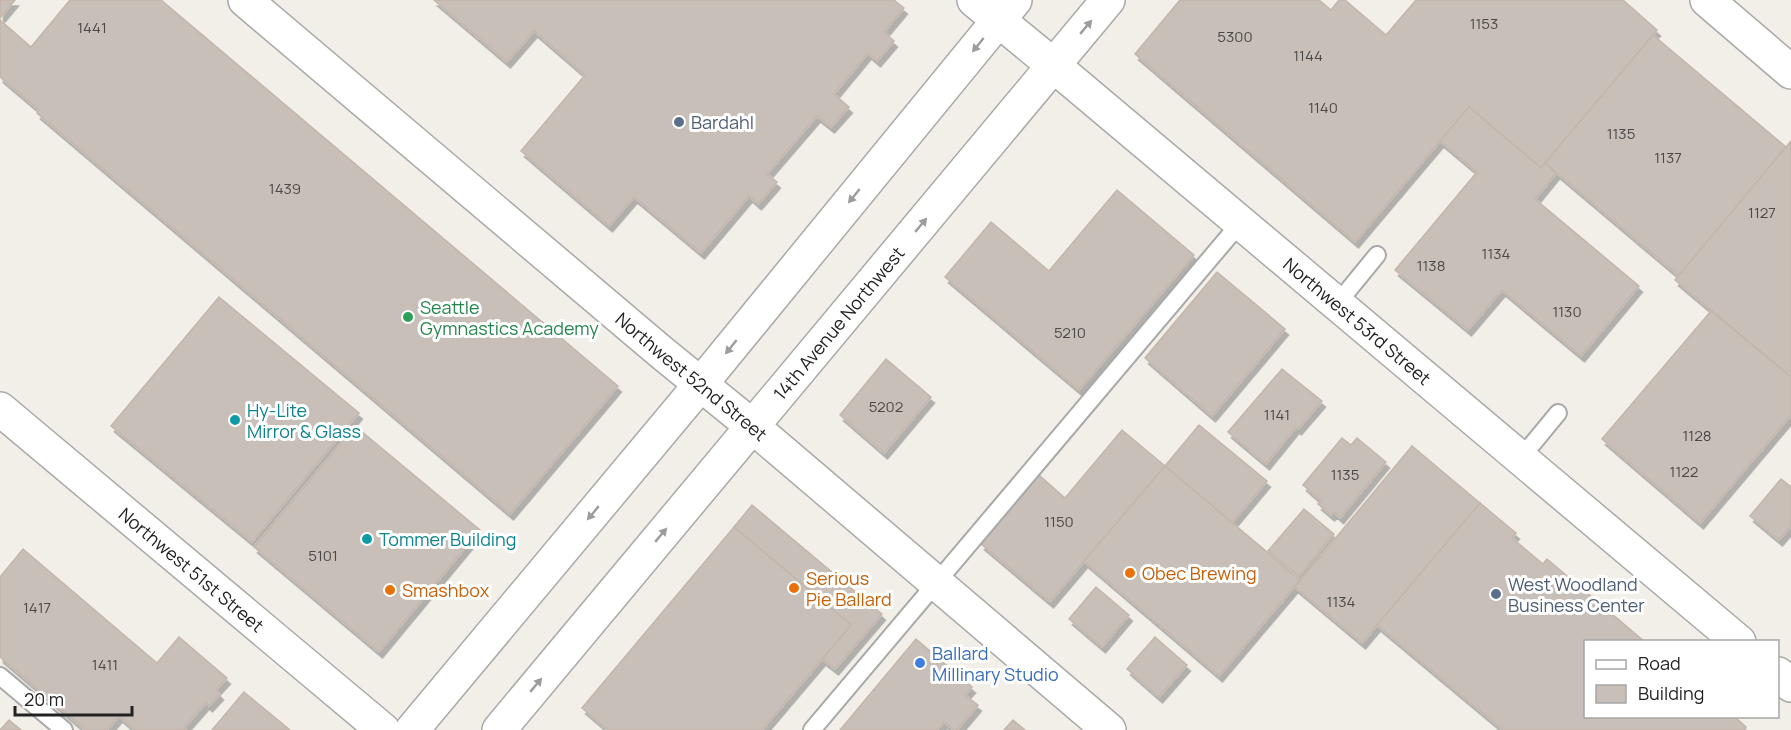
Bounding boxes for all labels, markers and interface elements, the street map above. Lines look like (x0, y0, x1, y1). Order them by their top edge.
house number: 1153 (1470, 13, 1498, 34)
house number: 1441 (77, 17, 107, 38)
one-way arrow (1079, 20, 1092, 35)
house number: 5300 (1217, 26, 1253, 47)
one-way arrow (972, 37, 985, 52)
house number: 1144 (1293, 45, 1323, 66)
house number: 1140 (1308, 97, 1338, 118)
place label: Bardahl (691, 110, 754, 134)
marker: Bardahl (672, 115, 686, 129)
house number: 1135 (1607, 123, 1635, 144)
house number: 1137 (1654, 147, 1682, 168)
house number: 1439 (269, 178, 301, 199)
one-way arrow (848, 188, 861, 204)
house number: 1127 (1748, 202, 1776, 223)
one-way arrow (914, 218, 927, 233)
street label: 14th Avenue Northwest (768, 241, 909, 405)
house number: 1134 (1482, 243, 1511, 264)
street label: Northwest 53rd Street (1279, 252, 1436, 390)
house number: 1138 (1417, 255, 1445, 276)
place label: Seattle Gymnastics Academy (420, 295, 599, 340)
house number: 1130 (1552, 301, 1582, 322)
street label: Northwest 52nd Street (611, 307, 772, 446)
marker: Seattle Gymnastics Academy (401, 310, 415, 324)
house number: 5210 (1054, 322, 1086, 343)
one-way arrow (725, 339, 738, 354)
house number: 5202 (869, 396, 903, 417)
place label: Hy-Lite Mirror & Glass (247, 398, 361, 443)
house number: 1141 (1264, 404, 1290, 425)
marker: Hy-Lite Mirror & Glass (228, 413, 242, 427)
house number: 1128 (1683, 425, 1711, 446)
house number: 1122 (1670, 461, 1698, 482)
house number: 1135 (1331, 464, 1359, 485)
street label: Northwest 51st Street (114, 502, 269, 637)
one-way arrow (587, 505, 600, 520)
house number: 1150 (1044, 511, 1074, 532)
place label: Tommer Building (379, 527, 516, 551)
one-way arrow (654, 528, 667, 543)
marker: Tommer Building (360, 532, 374, 546)
house number: 5101 (308, 545, 338, 566)
place label: Obec Brewing (1142, 561, 1257, 585)
place label: Serious Pie Ballard (806, 566, 892, 611)
marker: Obec Brewing (1123, 566, 1137, 580)
place label: West Woodland Business Center (1508, 572, 1645, 617)
place label: Smashbox (402, 578, 490, 602)
marker: Serious Pie Ballard (787, 581, 801, 595)
marker: Smashbox (383, 583, 397, 597)
marker: West Woodland Business Center (1489, 587, 1503, 601)
house number: 1134 (1327, 591, 1356, 612)
house number: 1417 (23, 597, 51, 618)
legend (1584, 640, 1779, 718)
place label: Ballard Millinary Studio (932, 641, 1059, 686)
text: Road (1638, 651, 1681, 675)
house number: 1411 (92, 654, 118, 675)
marker: Ballard Millinary Studio (913, 656, 927, 670)
one-way arrow (529, 678, 542, 693)
scale bar (15, 679, 132, 717)
text: Building (1638, 681, 1704, 705)
text: 20 m (24, 687, 64, 711)

